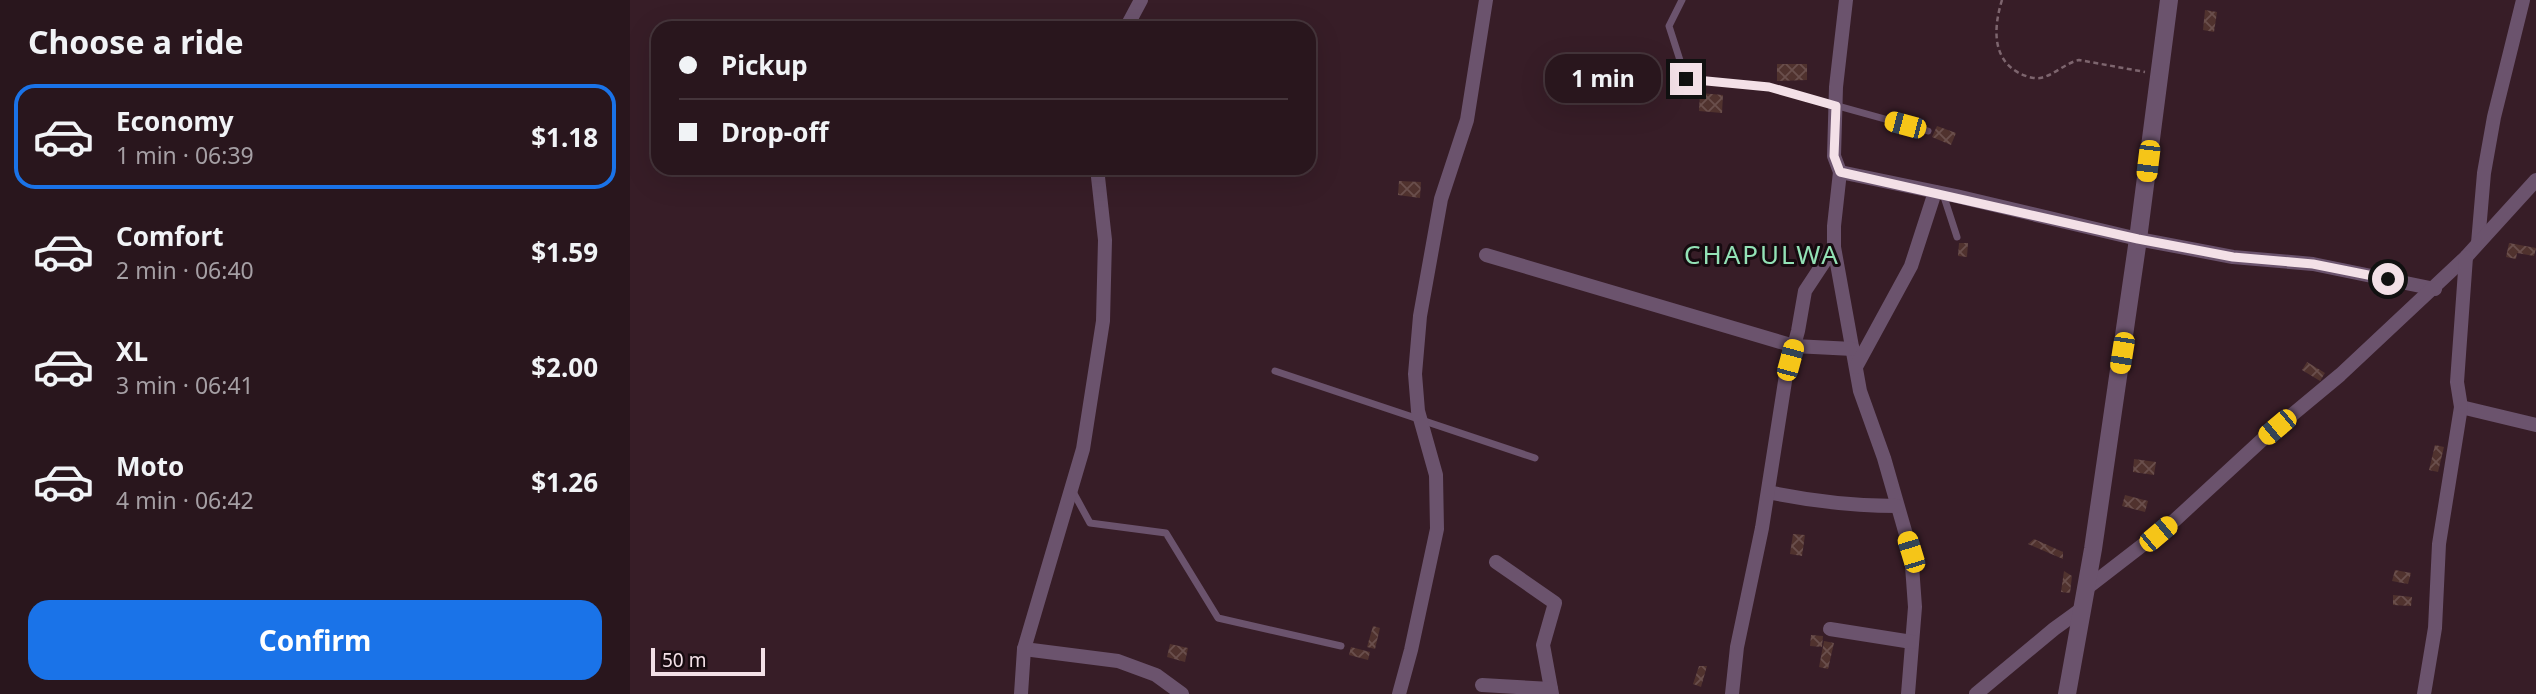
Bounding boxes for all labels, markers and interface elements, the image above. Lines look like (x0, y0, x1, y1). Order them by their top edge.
text: Choose a ride (28, 20, 244, 63)
text: Pickup (721, 47, 808, 83)
callout: 1 min (1546, 55, 1662, 104)
text: 1 min (1571, 62, 1635, 94)
route end (1670, 63, 1702, 95)
text: Economy (116, 103, 234, 139)
icon: car (32, 105, 95, 168)
car (1882, 109, 1929, 141)
text: Drop-off (721, 114, 828, 150)
text: $1.18 (531, 119, 598, 155)
text: 1 min · 06:39 (116, 139, 254, 171)
car (2136, 139, 2161, 183)
text: Comfort (116, 218, 224, 254)
icon: car (32, 220, 95, 283)
text: $1.59 (531, 234, 598, 270)
district label: CHAPULWA (1684, 236, 1840, 272)
text: 2 min · 06:40 (116, 254, 254, 286)
route start (2372, 263, 2404, 295)
car (2109, 331, 2136, 375)
text: XL (116, 333, 148, 369)
icon: car (32, 335, 95, 398)
car (1775, 337, 1806, 383)
text: $2.00 (531, 349, 598, 385)
text: 3 min · 06:41 (116, 369, 254, 401)
car (2255, 405, 2300, 449)
text: Moto (116, 448, 184, 484)
icon: car (32, 450, 95, 513)
text: $1.26 (531, 464, 598, 500)
text: 4 min · 06:42 (116, 484, 254, 516)
car (2136, 512, 2181, 556)
car (1895, 529, 1928, 575)
button: Confirm (28, 600, 602, 680)
scale bar (651, 645, 765, 677)
text: 50 m (662, 647, 706, 673)

